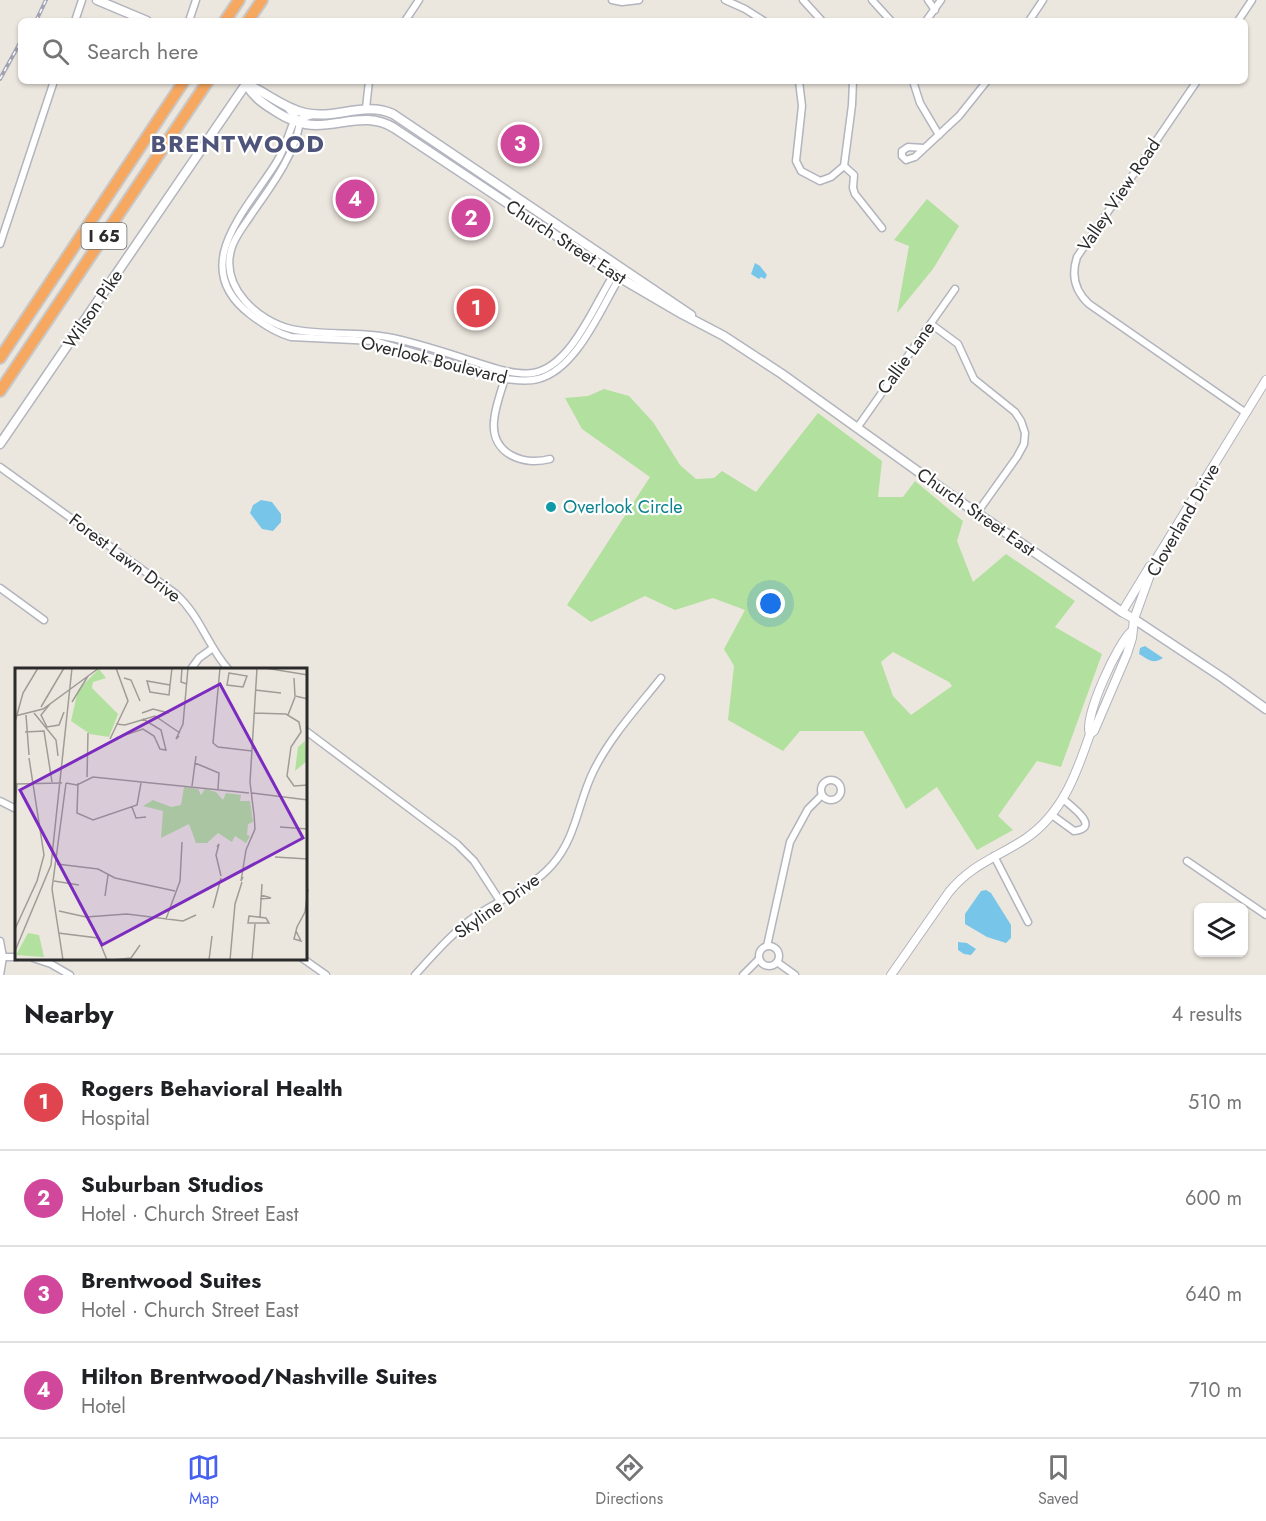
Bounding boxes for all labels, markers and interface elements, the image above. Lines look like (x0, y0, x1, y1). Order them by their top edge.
search box (18, 18, 1248, 84)
icon: search (39, 35, 72, 68)
text: Search here (87, 35, 198, 67)
pin: 3 (500, 122, 540, 166)
district label: BRENTWOOD (151, 126, 325, 161)
street label: Valley View Road (1071, 133, 1167, 257)
pin: 4 (336, 176, 374, 222)
street label: Church Street East (501, 193, 632, 291)
pin: 2 (452, 196, 490, 240)
road number: I 65 (82, 223, 126, 249)
street label: Wilson Pike (57, 264, 129, 354)
pin: 1 (456, 286, 496, 330)
street label: Callie Lane (871, 316, 941, 400)
street label: Overlook Boulevard (358, 329, 510, 391)
street label: Cloverland Drive (1140, 458, 1226, 582)
street label: Church Street East (912, 461, 1041, 563)
place label: Overlook Circle (563, 494, 683, 520)
marker: Overlook Circle (544, 500, 558, 514)
street label: Forest Lawn Drive (64, 507, 186, 609)
your location (756, 589, 785, 618)
inset map (15, 668, 308, 960)
street label: Skyline Drive (449, 867, 545, 945)
map controls (1194, 903, 1248, 957)
button: layers (1194, 903, 1248, 957)
text: Nearby (24, 995, 113, 1033)
text: 4 results (1171, 1000, 1242, 1029)
text: Rogers Behavioral Health (81, 1072, 343, 1104)
text: 1 (38, 1088, 49, 1117)
text: 510 m (1188, 1088, 1242, 1117)
text: Hospital (81, 1104, 150, 1133)
text: Suburban Studios (81, 1168, 263, 1200)
text: 2 (37, 1184, 50, 1213)
text: 600 m (1185, 1184, 1242, 1213)
text: Hotel · Church Street East (81, 1200, 298, 1229)
text: Brentwood Suites (81, 1264, 261, 1296)
text: 3 (37, 1280, 50, 1309)
text: 640 m (1185, 1280, 1242, 1309)
text: Hotel · Church Street East (81, 1296, 298, 1325)
text: Hilton Brentwood/Nashville Suites (81, 1360, 437, 1392)
text: 4 (37, 1376, 50, 1405)
text: 710 m (1189, 1376, 1242, 1405)
text: Hotel (81, 1392, 126, 1421)
tab: Map (187, 1451, 220, 1510)
tab: Directions (595, 1451, 663, 1510)
tab: Saved (1038, 1451, 1079, 1510)

